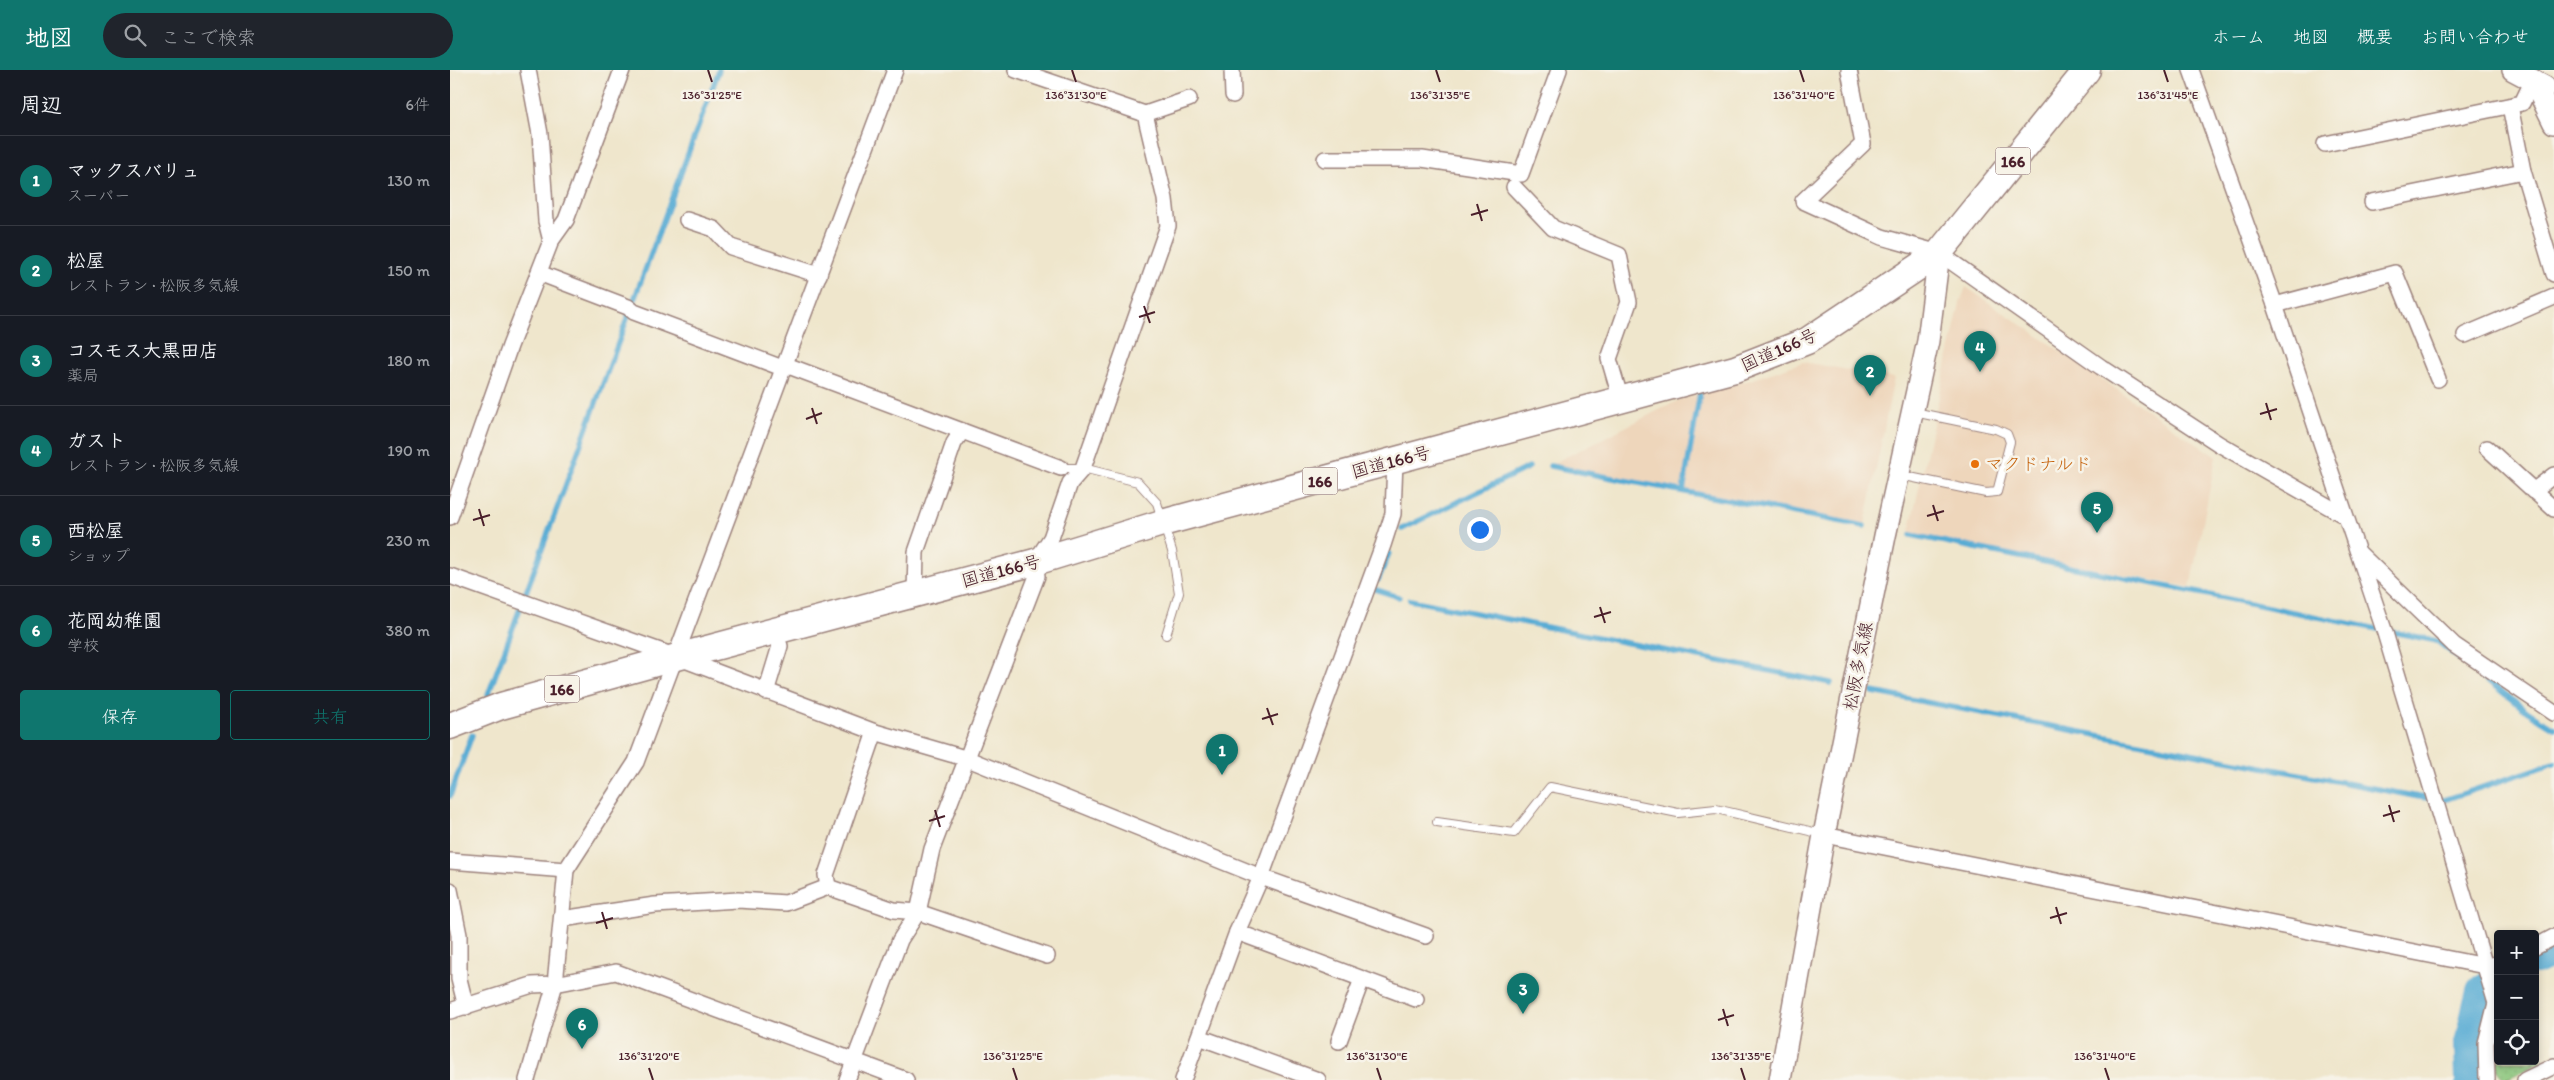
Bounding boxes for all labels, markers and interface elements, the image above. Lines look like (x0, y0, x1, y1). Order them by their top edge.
search box (103, 13, 453, 58)
icon: search (121, 21, 149, 49)
text: 地図 (25, 23, 73, 52)
text: ここで検索 (161, 26, 256, 49)
text: ホーム (2212, 26, 2265, 48)
text: 地図 (2293, 26, 2329, 48)
text: 概要 (2357, 26, 2393, 48)
text: お問い合わせ (2421, 26, 2529, 48)
text: 136°31'25"E (682, 88, 742, 102)
text: 136°31'30"E (1045, 88, 1107, 102)
text: 136°31'35"E (1410, 88, 1470, 102)
text: 136°31'40"E (1773, 88, 1835, 102)
text: 136°31'45"E (2138, 88, 2199, 102)
text: 周辺 (20, 92, 62, 117)
text: 6件 (406, 95, 430, 114)
road number: 166 (1996, 148, 2030, 174)
text: マックスバリュ (67, 159, 200, 182)
text: 1 (32, 171, 40, 190)
text: 130 m (387, 171, 430, 190)
text: スーパー (67, 186, 130, 205)
text: 松屋 (67, 249, 105, 272)
text: 2 (32, 261, 40, 280)
text: 150 m (387, 261, 430, 280)
text: レストラン · 松阪多気線 (67, 276, 239, 295)
street label: 国道166号 (1737, 323, 1821, 377)
pin: 4 (1964, 331, 1996, 372)
text: コスモス大黒田店 (67, 339, 218, 362)
text: 3 (32, 351, 40, 370)
text: 180 m (387, 351, 430, 370)
pin: 2 (1854, 355, 1886, 396)
text: 薬局 (67, 366, 99, 385)
text: ガスト (67, 429, 126, 452)
text: 4 (31, 441, 41, 460)
text: 190 m (387, 441, 430, 460)
street label: 国道166号 (1349, 441, 1433, 483)
place label: マクドナルド (1985, 453, 2092, 475)
text: レストラン · 松阪多気線 (67, 456, 239, 475)
marker: マクドナルド (1969, 458, 1981, 470)
road number: 166 (1302, 468, 1338, 494)
pin: 5 (2081, 492, 2113, 533)
your location (1467, 517, 1493, 543)
text: 西松屋 (67, 519, 124, 542)
text: 5 (32, 531, 40, 550)
text: 230 m (386, 531, 430, 550)
text: ショップ (67, 546, 130, 565)
street label: 国道166号 (959, 550, 1043, 592)
text: 花岡幼稚園 (67, 609, 162, 632)
street label: 松阪多気線 (1839, 620, 1877, 712)
text: 6 (32, 621, 40, 640)
text: 380 m (386, 621, 430, 640)
text: 学校 (67, 636, 99, 655)
road number: 166 (544, 676, 580, 702)
button: 保存 (20, 690, 220, 740)
button: 共有 (230, 690, 430, 740)
pin: 1 (1206, 734, 1238, 775)
map controls (2494, 930, 2539, 1065)
button: + (2494, 930, 2539, 975)
pin: 3 (1507, 973, 1539, 1014)
button: − (2494, 975, 2539, 1020)
pin: 6 (566, 1008, 598, 1049)
button: locate (2494, 1020, 2539, 1065)
text: 136°31'20"E (618, 1049, 680, 1063)
text: 136°31'25"E (983, 1049, 1043, 1063)
text: 136°31'30"E (1346, 1049, 1408, 1063)
text: 136°31'35"E (1711, 1049, 1771, 1063)
text: 136°31'40"E (2074, 1049, 2136, 1063)

